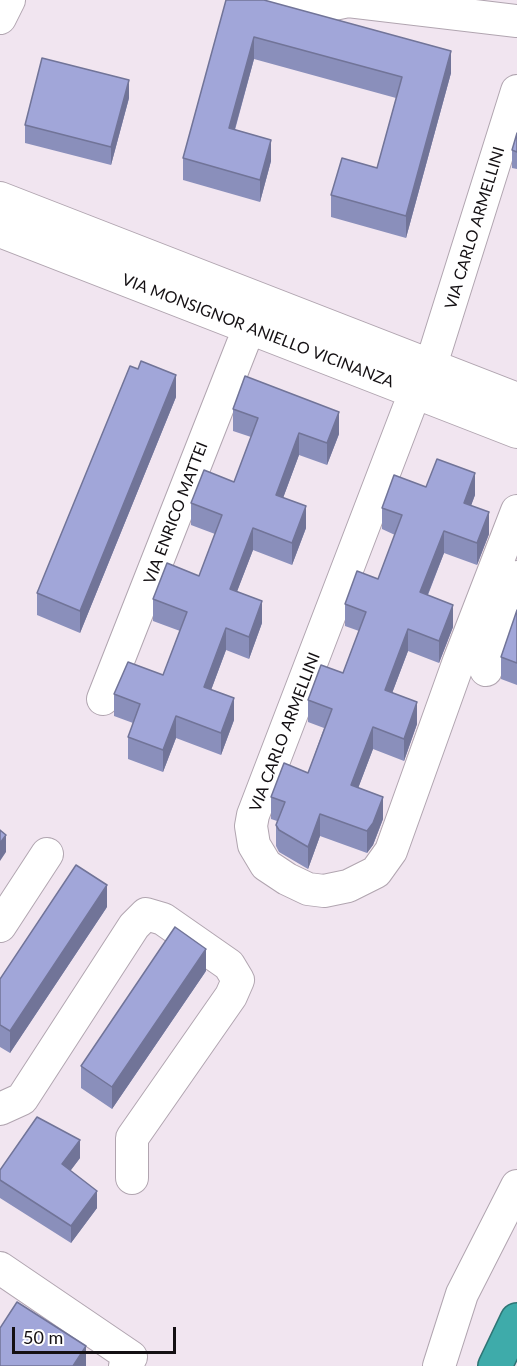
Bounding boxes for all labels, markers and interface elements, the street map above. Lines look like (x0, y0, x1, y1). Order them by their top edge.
street label: VIA CARLO ARMELLINI (441, 144, 509, 312)
street label: VIA MONSIGNOR ANIELLO VICINANZA (119, 270, 397, 392)
street label: VIA ENRICO MATTEI (140, 439, 212, 587)
street label: VIA CARLO ARMELLINI (246, 650, 324, 814)
scale bar (15, 1315, 178, 1353)
text: 50 m (23, 1326, 63, 1348)

